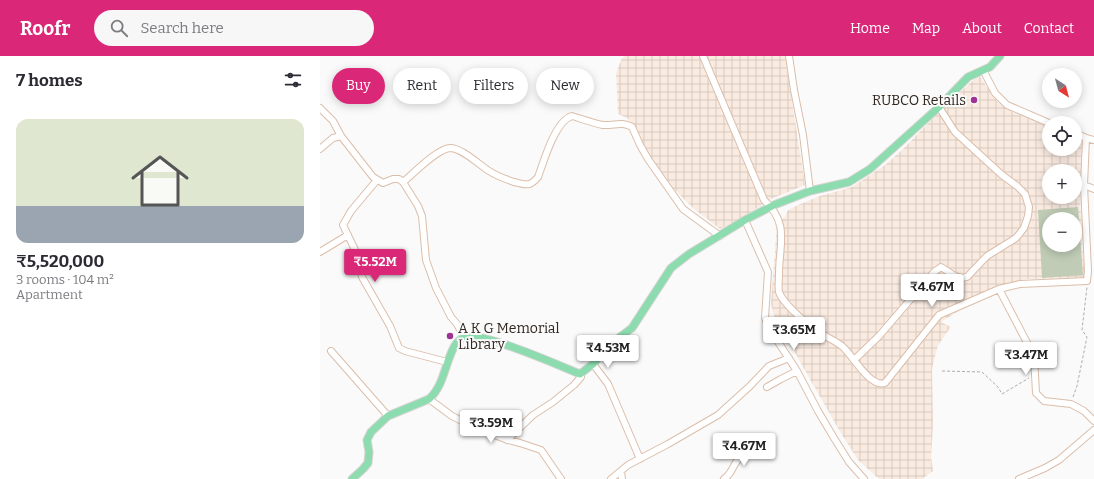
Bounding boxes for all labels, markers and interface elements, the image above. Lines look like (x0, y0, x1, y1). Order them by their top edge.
search box (94, 10, 374, 46)
text: Roofr (20, 17, 70, 40)
icon: search (108, 17, 130, 39)
text: Search here (140, 19, 224, 37)
text: Home (850, 20, 890, 37)
text: Map (912, 20, 940, 37)
text: About (962, 20, 1002, 37)
text: Contact (1024, 20, 1074, 37)
chip: Buy (332, 68, 385, 104)
chip: Rent (393, 68, 451, 104)
chip: Filters (459, 68, 528, 104)
chip: New (536, 68, 594, 104)
north arrow (1042, 68, 1082, 108)
map controls (1042, 68, 1082, 252)
icon: filters (282, 69, 304, 91)
text: 7 homes (16, 70, 83, 91)
place label: RUBCO Retails (872, 92, 966, 109)
marker: RUBCO Retails (969, 95, 979, 105)
button: locate (1042, 116, 1082, 156)
icon: home (124, 145, 196, 217)
button: + (1042, 164, 1082, 204)
button: − (1042, 212, 1082, 252)
pin: ₹5.52M (342, 249, 408, 283)
text: ₹5,520,000 (16, 251, 104, 272)
text: ₹5.52M (353, 254, 397, 269)
text: 3 rooms · 104 m² (16, 272, 114, 287)
pin: ₹4.67M (899, 274, 965, 308)
text: ₹4.67M (910, 279, 954, 294)
text: Apartment (16, 287, 83, 302)
pin: ₹3.65M (761, 317, 827, 351)
place label: A K G Memorial Library (458, 320, 560, 353)
text: ₹3.65M (772, 322, 816, 337)
marker: A K G Memorial Library (445, 331, 455, 341)
pin: ₹4.53M (575, 335, 641, 369)
text: ₹4.53M (586, 340, 630, 355)
pin: ₹3.47M (993, 342, 1059, 376)
text: ₹3.47M (1004, 347, 1048, 362)
pin: ₹3.59M (458, 410, 524, 444)
text: ₹3.59M (469, 415, 513, 430)
pin: ₹4.67M (711, 433, 777, 467)
text: ₹4.67M (722, 438, 766, 453)

